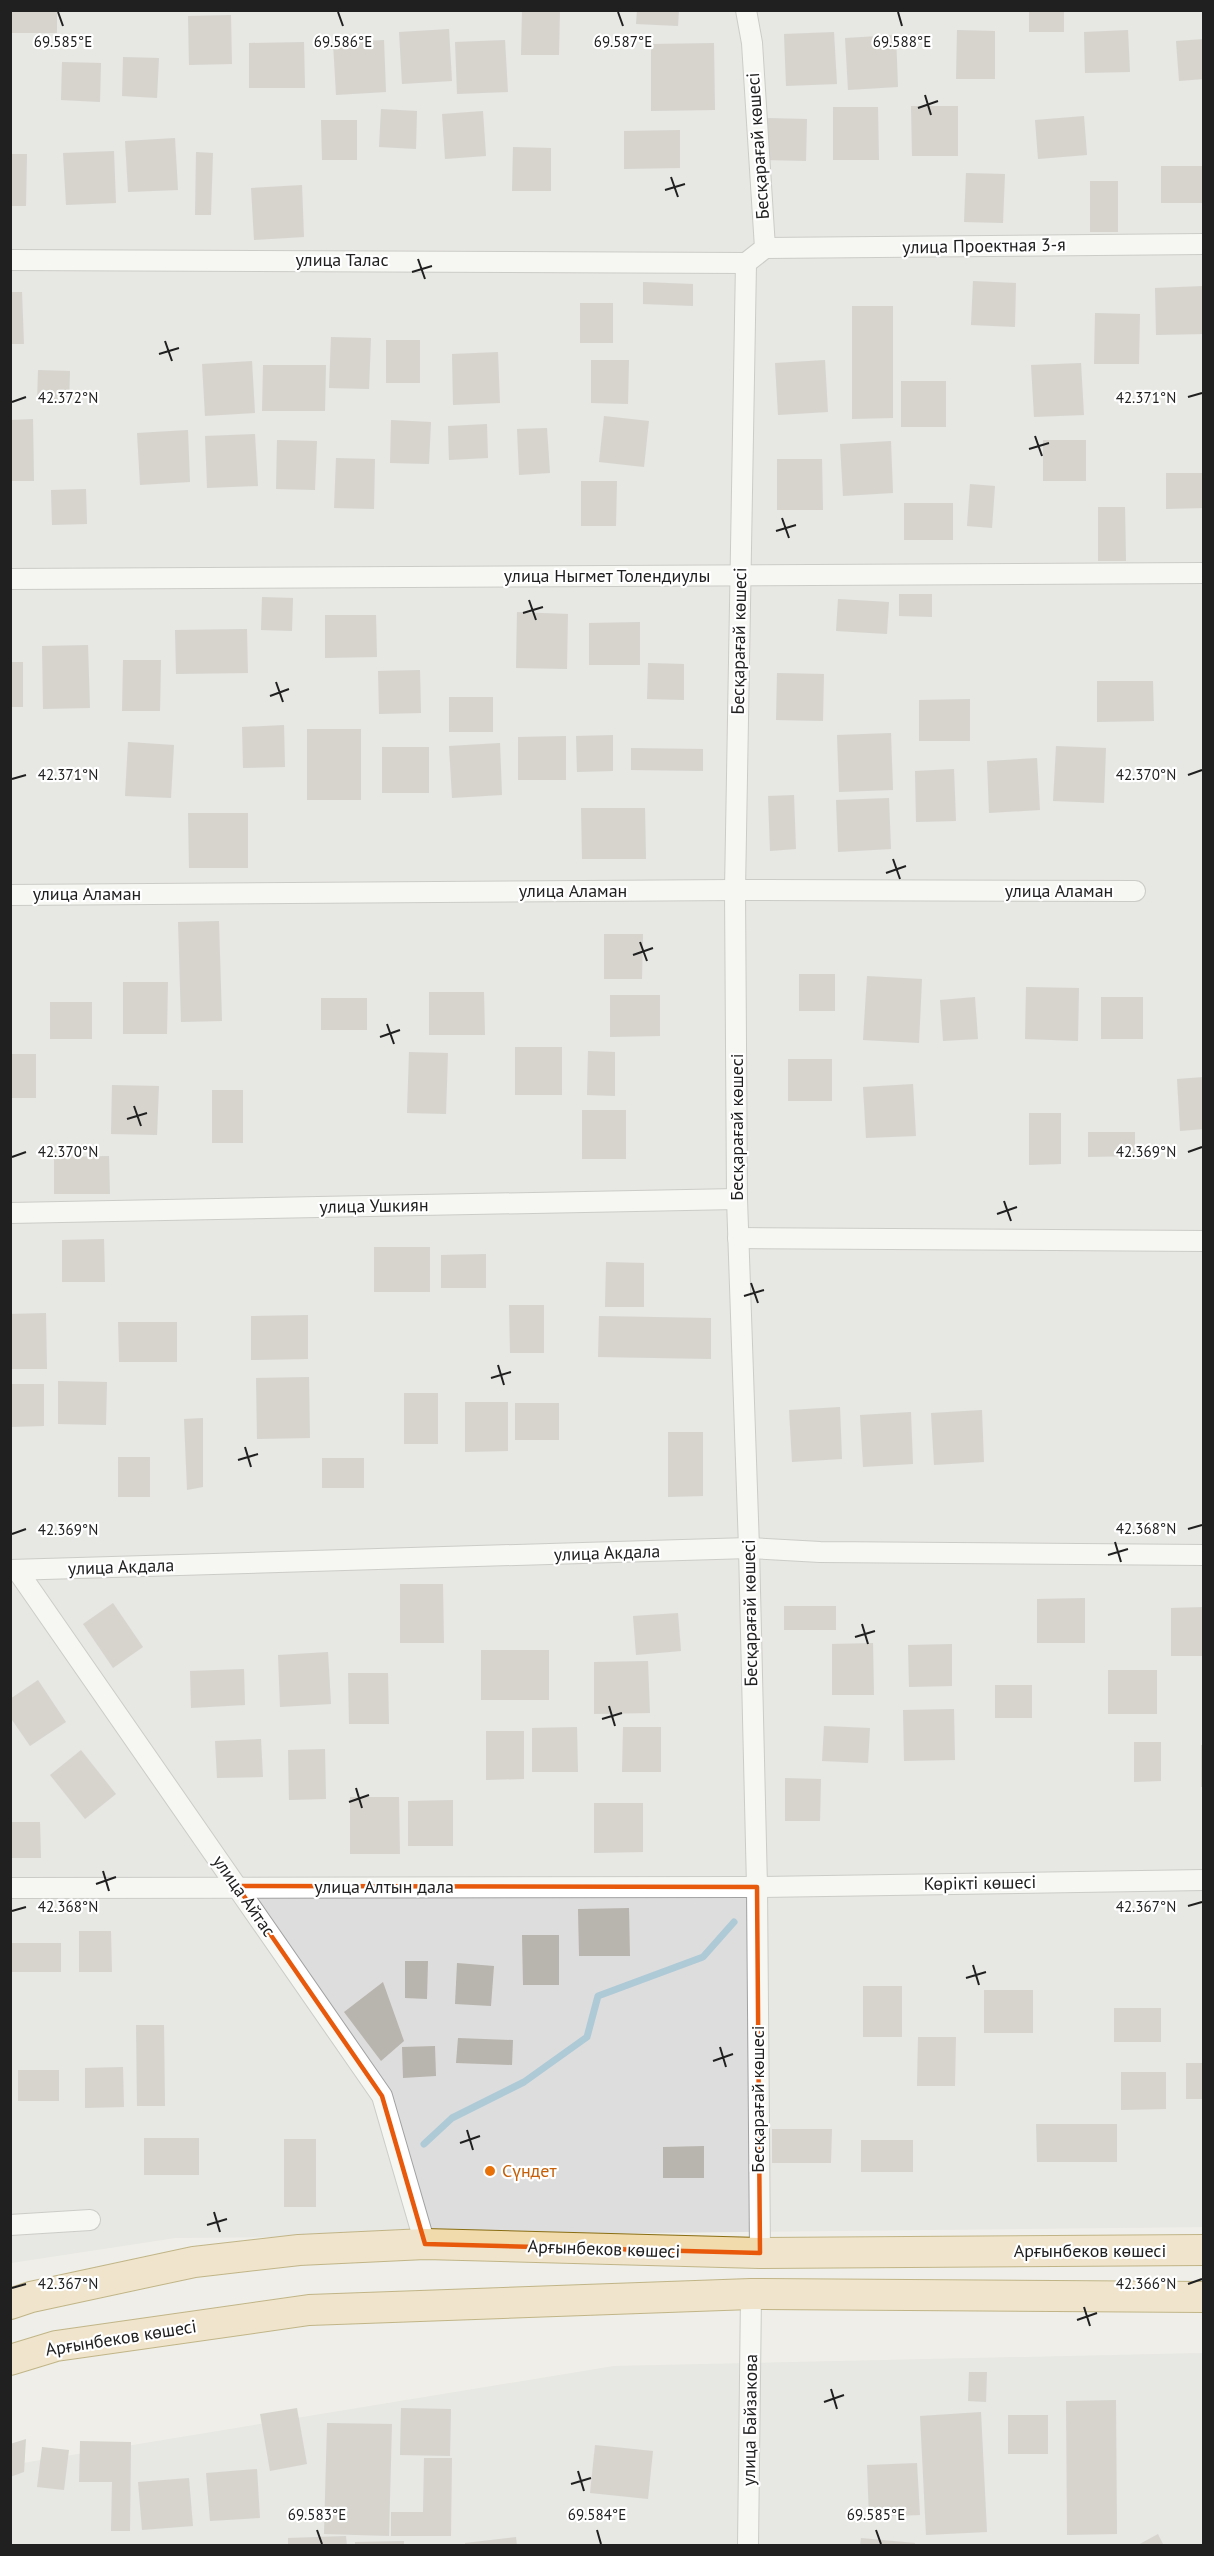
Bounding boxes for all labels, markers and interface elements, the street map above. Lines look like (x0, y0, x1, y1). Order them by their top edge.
text: 69.585°E (34, 32, 92, 51)
text: 69.586°E (314, 32, 372, 51)
text: 69.587°E (594, 32, 652, 51)
text: 69.588°E (873, 32, 931, 51)
street label: Бесқарағай көшесі (741, 72, 774, 220)
street label: улица Проектная 3-я (902, 233, 1066, 258)
street label: улица Талас (295, 248, 389, 271)
text: 42.372°N (38, 388, 98, 407)
text: 42.371°N (1116, 388, 1176, 407)
street label: улица Ныгмет Толендиулы (504, 564, 710, 587)
street label: Бесқарағай көшесі (726, 567, 751, 715)
text: 42.371°N (38, 765, 98, 784)
text: 42.370°N (1116, 765, 1176, 784)
street label: улица Аламан (519, 879, 627, 902)
street label: улица Аламан (1005, 879, 1113, 902)
street label: улица Аламан (33, 882, 141, 905)
street label: Бесқарағай көшесі (725, 1053, 748, 1201)
text: 42.370°N (38, 1142, 98, 1161)
text: 42.369°N (1116, 1142, 1176, 1161)
street label: улица Ушкиян (319, 1193, 429, 1218)
text: 42.368°N (1116, 1519, 1176, 1538)
text: 42.369°N (38, 1520, 98, 1539)
street label: улица Акдала (553, 1539, 661, 1566)
street label: Бесқарағай көшесі (737, 1539, 762, 1687)
street label: улица Акдала (67, 1553, 175, 1580)
street label: улица Айтас (208, 1850, 281, 1941)
street label: Көрікті көшесі (923, 1870, 1036, 1895)
street label: улица Алтын дала (314, 1875, 454, 1898)
text: 42.368°N (38, 1897, 98, 1916)
text: 42.367°N (1116, 1897, 1176, 1916)
street label: Бесқарағай көшесі (746, 2025, 769, 2173)
place label: Сүндет (502, 2159, 557, 2182)
marker: Сүндет (483, 2164, 497, 2178)
street label: Арғынбеков көшесі (527, 2234, 681, 2263)
street label: Арғынбеков көшесі (1014, 2239, 1166, 2262)
text: 42.367°N (38, 2274, 98, 2293)
text: 42.366°N (1116, 2274, 1176, 2293)
street label: Арғынбеков көшесі (44, 2314, 198, 2361)
street label: улица Байзакова (737, 2354, 762, 2486)
text: 69.583°E (288, 2505, 346, 2524)
text: 69.584°E (568, 2505, 626, 2524)
text: 69.585°E (847, 2505, 905, 2524)

